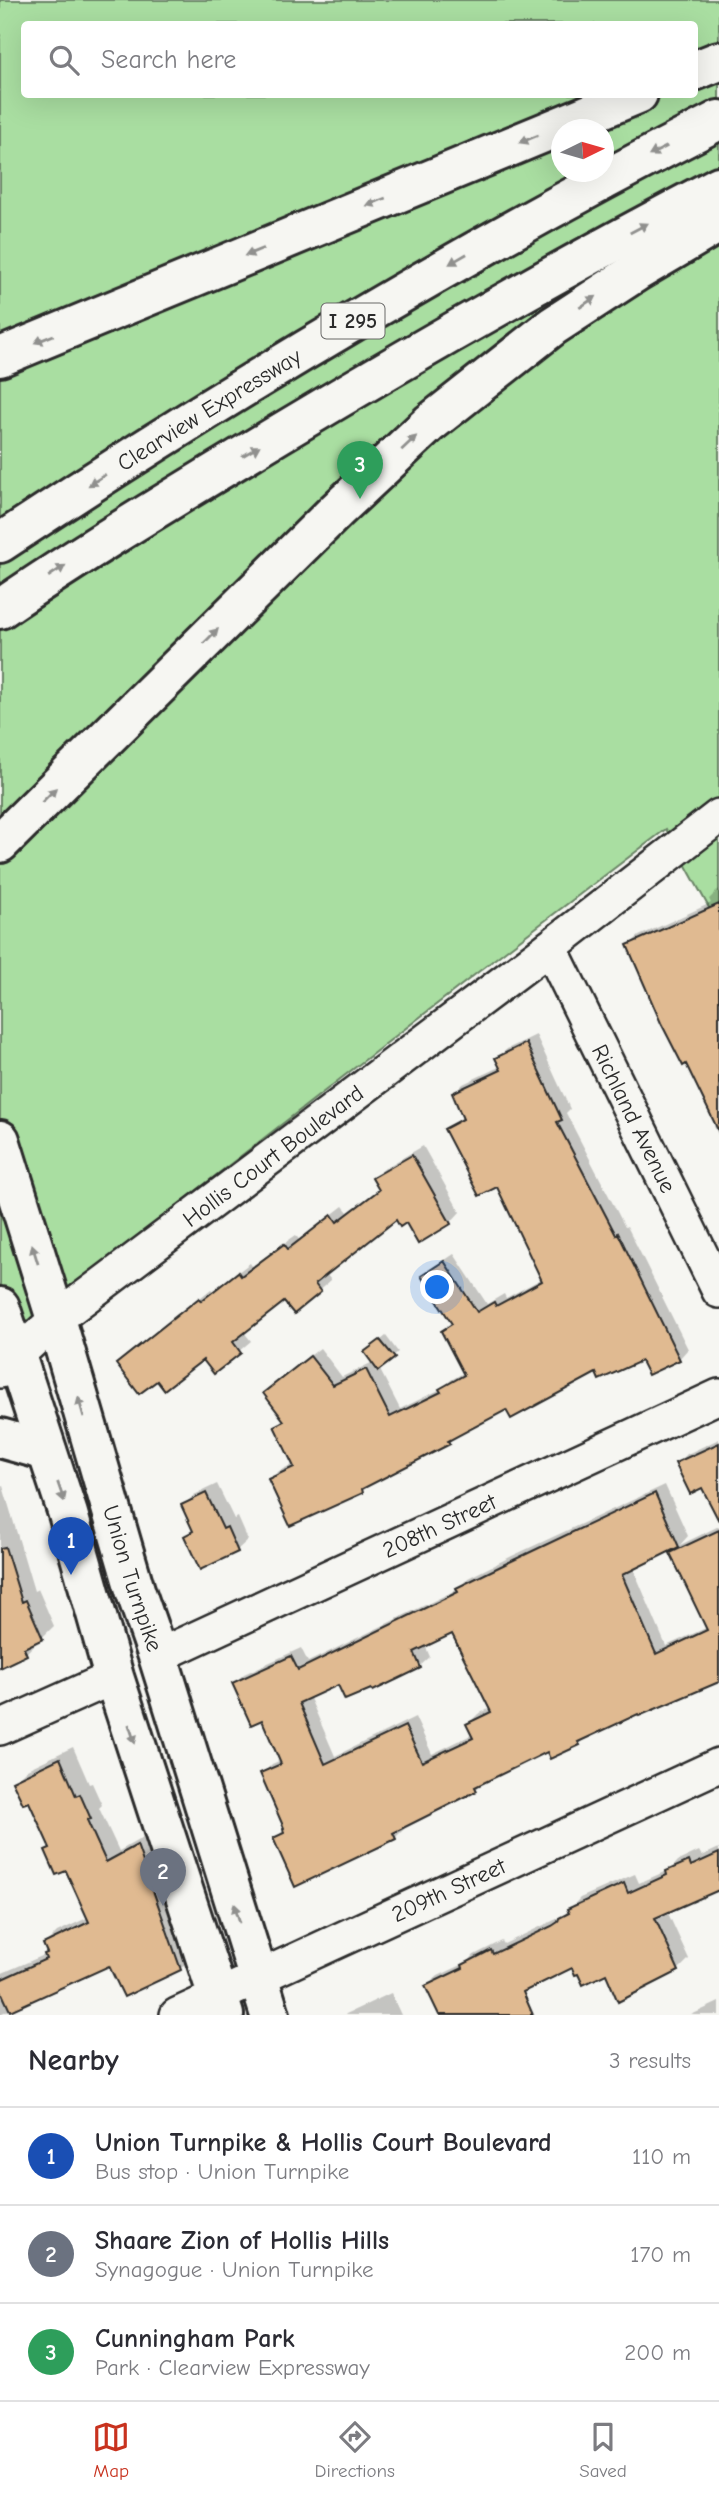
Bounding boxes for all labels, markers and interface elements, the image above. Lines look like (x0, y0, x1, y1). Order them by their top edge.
search box (21, 21, 698, 98)
icon: search (45, 41, 83, 79)
text: Search here (101, 45, 236, 75)
north arrow (551, 119, 614, 182)
one-way arrow (519, 133, 539, 145)
one-way arrow (648, 145, 668, 156)
one-way arrow (366, 197, 387, 208)
one-way arrow (629, 222, 649, 234)
one-way arrow (244, 246, 264, 258)
one-way arrow (449, 253, 468, 265)
one-way arrow (578, 296, 597, 309)
road number: I 295 (322, 304, 384, 338)
one-way arrow (33, 333, 54, 344)
street label: Clearview Expressway (112, 342, 306, 477)
one-way arrow (400, 435, 418, 451)
pin: 3 (337, 441, 383, 499)
one-way arrow (241, 445, 260, 458)
one-way arrow (87, 473, 107, 486)
one-way arrow (47, 565, 67, 578)
one-way arrow (202, 627, 219, 644)
one-way arrow (40, 787, 57, 804)
street label: Richland Avenue (586, 1040, 682, 1197)
street label: Hollis Court Boulevard (177, 1079, 369, 1232)
one-way arrow (30, 1243, 40, 1264)
your location (420, 1270, 454, 1304)
one-way arrow (75, 1397, 85, 1418)
one-way arrow (56, 1482, 67, 1503)
street label: 208th Street (378, 1487, 502, 1564)
street label: Union Turnpike (97, 1502, 169, 1655)
pin: 1 (48, 1517, 94, 1575)
one-way arrow (127, 1723, 138, 1744)
pin: 2 (140, 1848, 186, 1906)
street label: 209th Street (387, 1851, 511, 1928)
one-way arrow (232, 1902, 242, 1923)
text: Nearby (28, 2043, 119, 2078)
text: 3 results (609, 2047, 691, 2074)
text: Union Turnpike & Hollis Court Boulevard (95, 2128, 551, 2158)
text: 1 (46, 2143, 56, 2170)
text: 110 m (632, 2143, 691, 2170)
text: Bus stop · Union Turnpike (95, 2158, 349, 2185)
text: Shaare Zion of Hollis Hills (95, 2226, 389, 2256)
text: 2 (45, 2241, 57, 2268)
text: 170 m (630, 2241, 691, 2268)
text: Synagogue · Union Turnpike (95, 2256, 373, 2283)
text: Cunningham Park (95, 2324, 295, 2354)
text: 3 (45, 2339, 57, 2366)
text: 200 m (624, 2339, 691, 2366)
text: Park · Clearview Expressway (95, 2354, 370, 2381)
tab: Map (92, 2418, 130, 2482)
tab: Directions (315, 2418, 395, 2482)
tab: Saved (579, 2418, 627, 2482)

